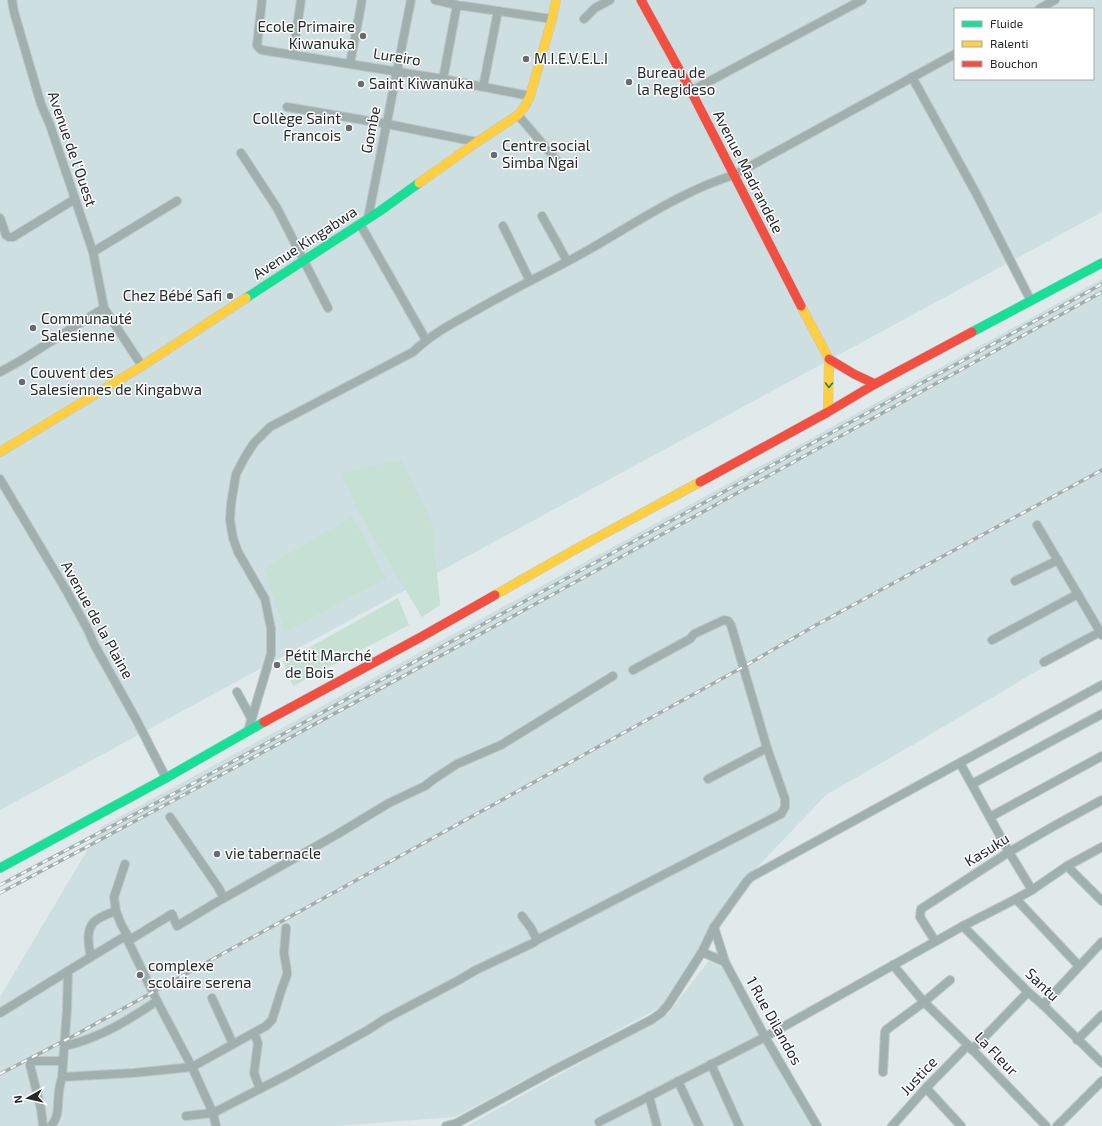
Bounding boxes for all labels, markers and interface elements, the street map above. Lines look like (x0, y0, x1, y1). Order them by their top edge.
legend (954, 8, 1094, 80)
text: Fluide (990, 16, 1023, 30)
place label: Ecole Primaire Kiwanuka (257, 17, 355, 52)
marker: Ecole Primaire Kiwanuka (358, 31, 368, 41)
text: Ralenti (990, 36, 1029, 50)
street label: Lureiro (372, 43, 422, 69)
place label: M.I.E.V.E.L.I (534, 49, 608, 67)
marker: M.I.E.V.E.L.I (521, 54, 531, 64)
text: Bouchon (990, 56, 1038, 70)
place label: Bureau de la Regideso (637, 63, 715, 98)
place label: Saint Kiwanuka (369, 74, 473, 92)
marker: Bureau de la Regideso (624, 77, 634, 87)
marker: Saint Kiwanuka (356, 79, 366, 89)
street label: Avenue de l'Ouest (45, 89, 101, 209)
street label: Gombe (357, 105, 383, 155)
street label: Avenue Madrandele (710, 107, 788, 236)
place label: Collège Saint Francois (252, 109, 341, 144)
marker: Collège Saint Francois (344, 123, 354, 133)
place label: Centre social Simba Ngai (502, 136, 591, 171)
marker: Centre social Simba Ngai (489, 150, 499, 160)
street label: Avenue Kingabwa (249, 202, 360, 283)
place label: Chez Bébé Safi (123, 286, 222, 304)
marker: Chez Bébé Safi (225, 291, 235, 301)
place label: Communauté Salesienne (41, 309, 132, 344)
marker: Communauté Salesienne (28, 323, 38, 333)
place label: Couvent des Salesiennes de Kingabwa (30, 363, 202, 398)
marker: Couvent des Salesiennes de Kingabwa (17, 377, 27, 387)
one-way arrow (825, 382, 833, 388)
street label: Avenue de la Plaine (58, 558, 138, 681)
place label: Pétit Marché de Bois (285, 646, 372, 681)
marker: Pétit Marché de Bois (272, 660, 282, 670)
street label: Kasuku (961, 828, 1012, 870)
place label: vie tabernacle (225, 844, 321, 862)
marker: vie tabernacle (212, 849, 222, 859)
place label: complexe scolaire serena (148, 956, 252, 991)
street label: Santu (1022, 964, 1063, 1005)
marker: complexe scolaire serena (135, 970, 145, 980)
street label: 1 Rue Dilandos (743, 973, 807, 1068)
street label: La Fleur (971, 1027, 1022, 1079)
street label: Justice (896, 1052, 941, 1098)
north arrow (8, 1078, 48, 1118)
text: N (11, 1095, 25, 1104)

